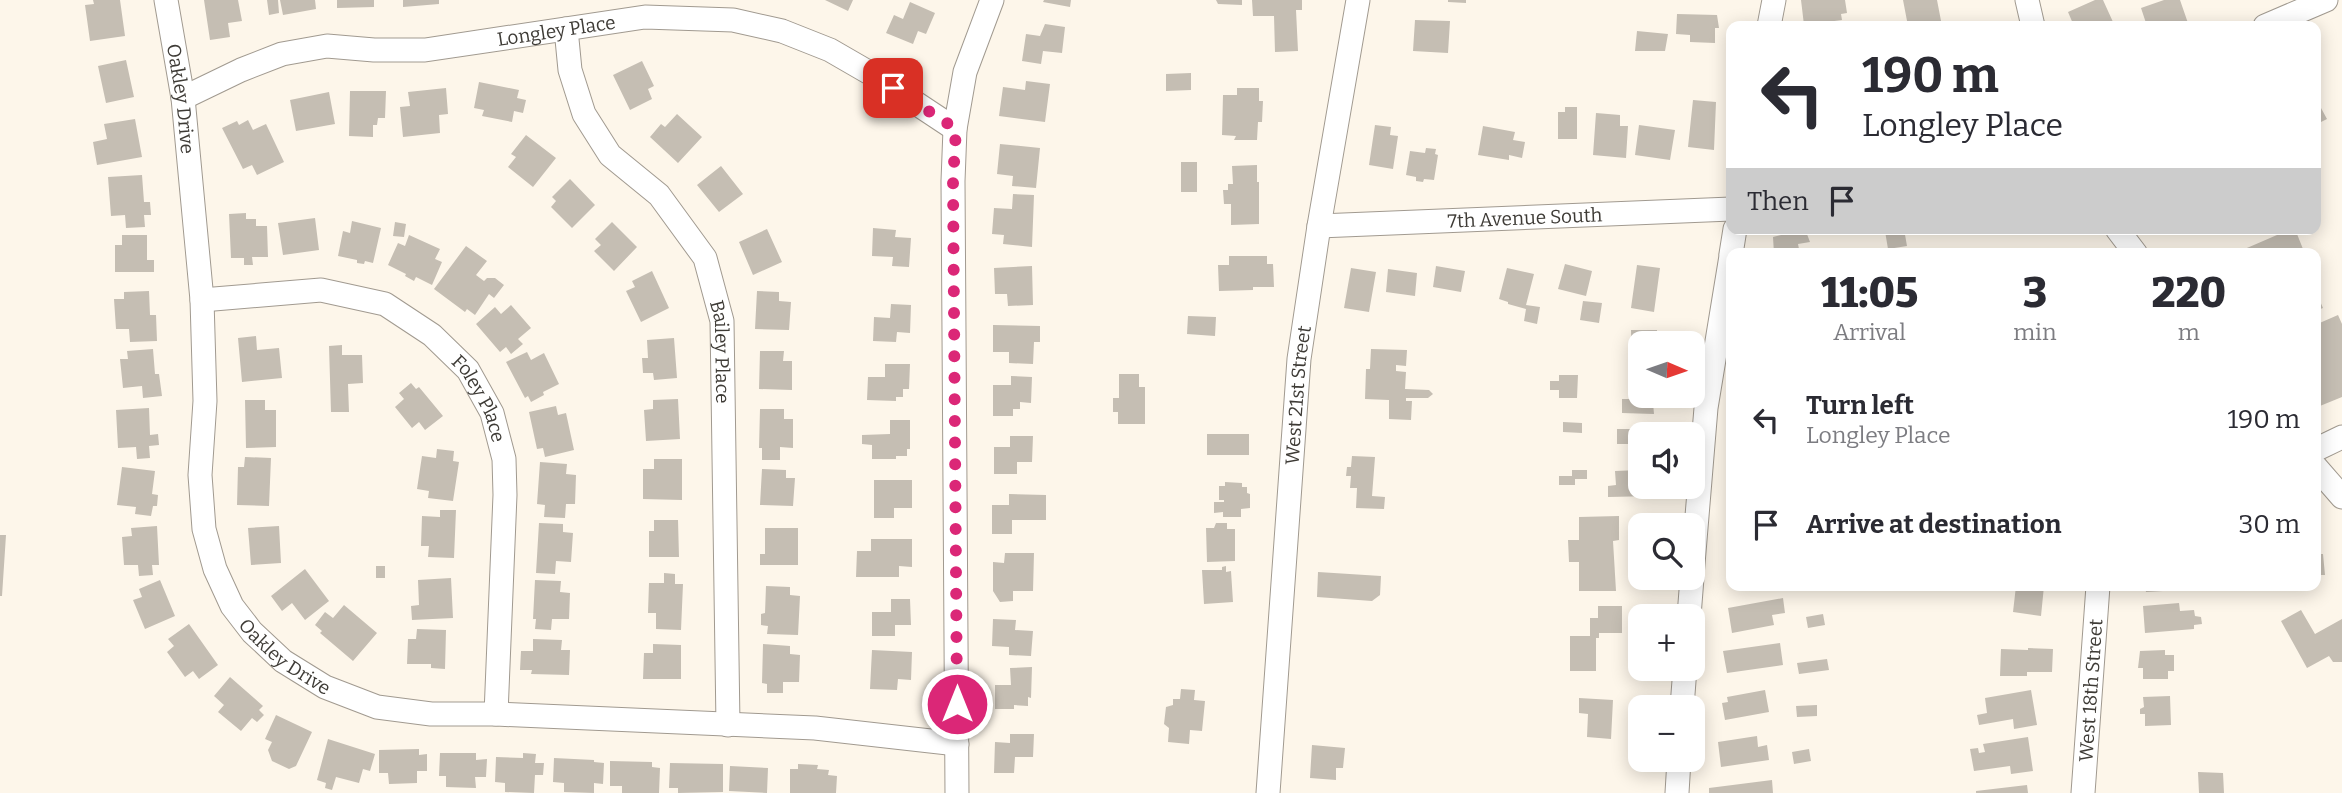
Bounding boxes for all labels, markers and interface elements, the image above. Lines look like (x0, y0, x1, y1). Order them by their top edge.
street label: Longley Place (495, 10, 617, 51)
street label: Oakley Drive (162, 42, 200, 155)
text: 190 m (1862, 46, 1999, 105)
icon: left (1747, 49, 1838, 140)
pin (863, 58, 923, 118)
icon: arrive (874, 69, 912, 107)
text: Longley Place (1862, 106, 2063, 144)
icon: arrive (1823, 182, 1861, 220)
text: Then (1747, 186, 1809, 217)
street label: 7th Avenue South (1447, 203, 1603, 232)
text: 11:05 (1821, 268, 1918, 318)
text: 3 (2023, 268, 2047, 318)
text: 220 (2151, 268, 2226, 318)
street label: Bailey Place (705, 297, 735, 404)
text: Arrival (1833, 318, 1906, 346)
text: min (2013, 318, 2057, 346)
text: m (2178, 318, 2200, 346)
street label: West 21st Street (1280, 324, 1315, 466)
north arrow (1628, 331, 1704, 408)
map controls (1628, 331, 1705, 772)
street label: Foley Place (447, 349, 511, 445)
text: Turn left (1806, 390, 1914, 421)
icon: left (1747, 401, 1785, 439)
text: 190 m (2228, 404, 2300, 435)
text: Longley Place (1806, 421, 1950, 449)
button: sound (1628, 422, 1705, 499)
icon: arrive (1747, 506, 1785, 544)
text: Arrive at destination (1806, 509, 2061, 540)
text: 30 m (2239, 509, 2300, 540)
button: search (1628, 513, 1705, 590)
button: + (1628, 604, 1705, 681)
street label: Oakley Drive (234, 614, 335, 699)
street label: West 18th Street (2074, 618, 2107, 763)
position arrow (920, 667, 994, 741)
button: − (1628, 695, 1705, 772)

